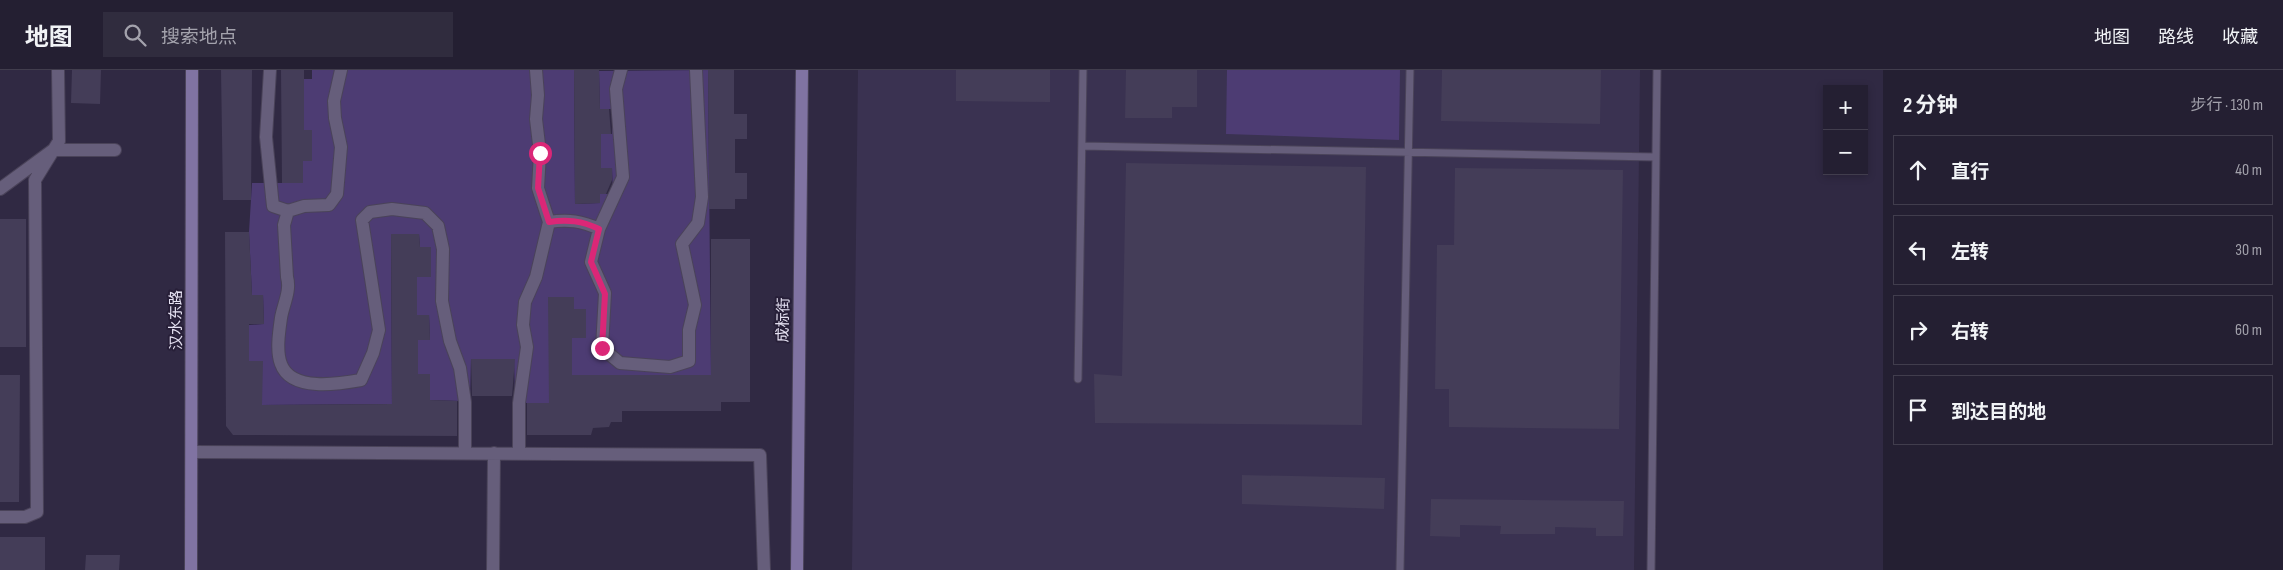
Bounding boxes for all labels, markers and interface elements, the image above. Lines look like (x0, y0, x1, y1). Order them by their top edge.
search box (103, 12, 453, 57)
icon: search (121, 21, 149, 49)
text: 地图 (25, 23, 73, 52)
text: 搜索地点 (161, 26, 237, 49)
text: 地图 (2094, 27, 2130, 48)
text: 路线 (2158, 27, 2194, 48)
text: 收藏 (2222, 27, 2258, 48)
map controls (1823, 85, 1868, 175)
button: + (1823, 85, 1868, 130)
text: 2 分钟 (1903, 93, 1957, 118)
text: 步行 · 130 m (2190, 96, 2263, 115)
button: − (1823, 130, 1868, 175)
route start (529, 142, 552, 165)
icon: ahead (1904, 156, 1932, 184)
text: 直行 (1951, 161, 1989, 184)
text: 40 m (2235, 161, 2262, 180)
icon: left (1904, 236, 1932, 264)
text: 左转 (1951, 241, 1989, 264)
text: 30 m (2235, 241, 2262, 260)
street label: 汉水东路 (167, 290, 186, 350)
street label: 成标街 (774, 297, 793, 343)
icon: right (1904, 316, 1932, 344)
text: 右转 (1951, 321, 1989, 344)
text: 60 m (2235, 321, 2262, 340)
route end (591, 337, 614, 360)
icon: arrive (1904, 396, 1932, 424)
text: 到达目的地 (1951, 401, 2046, 424)

